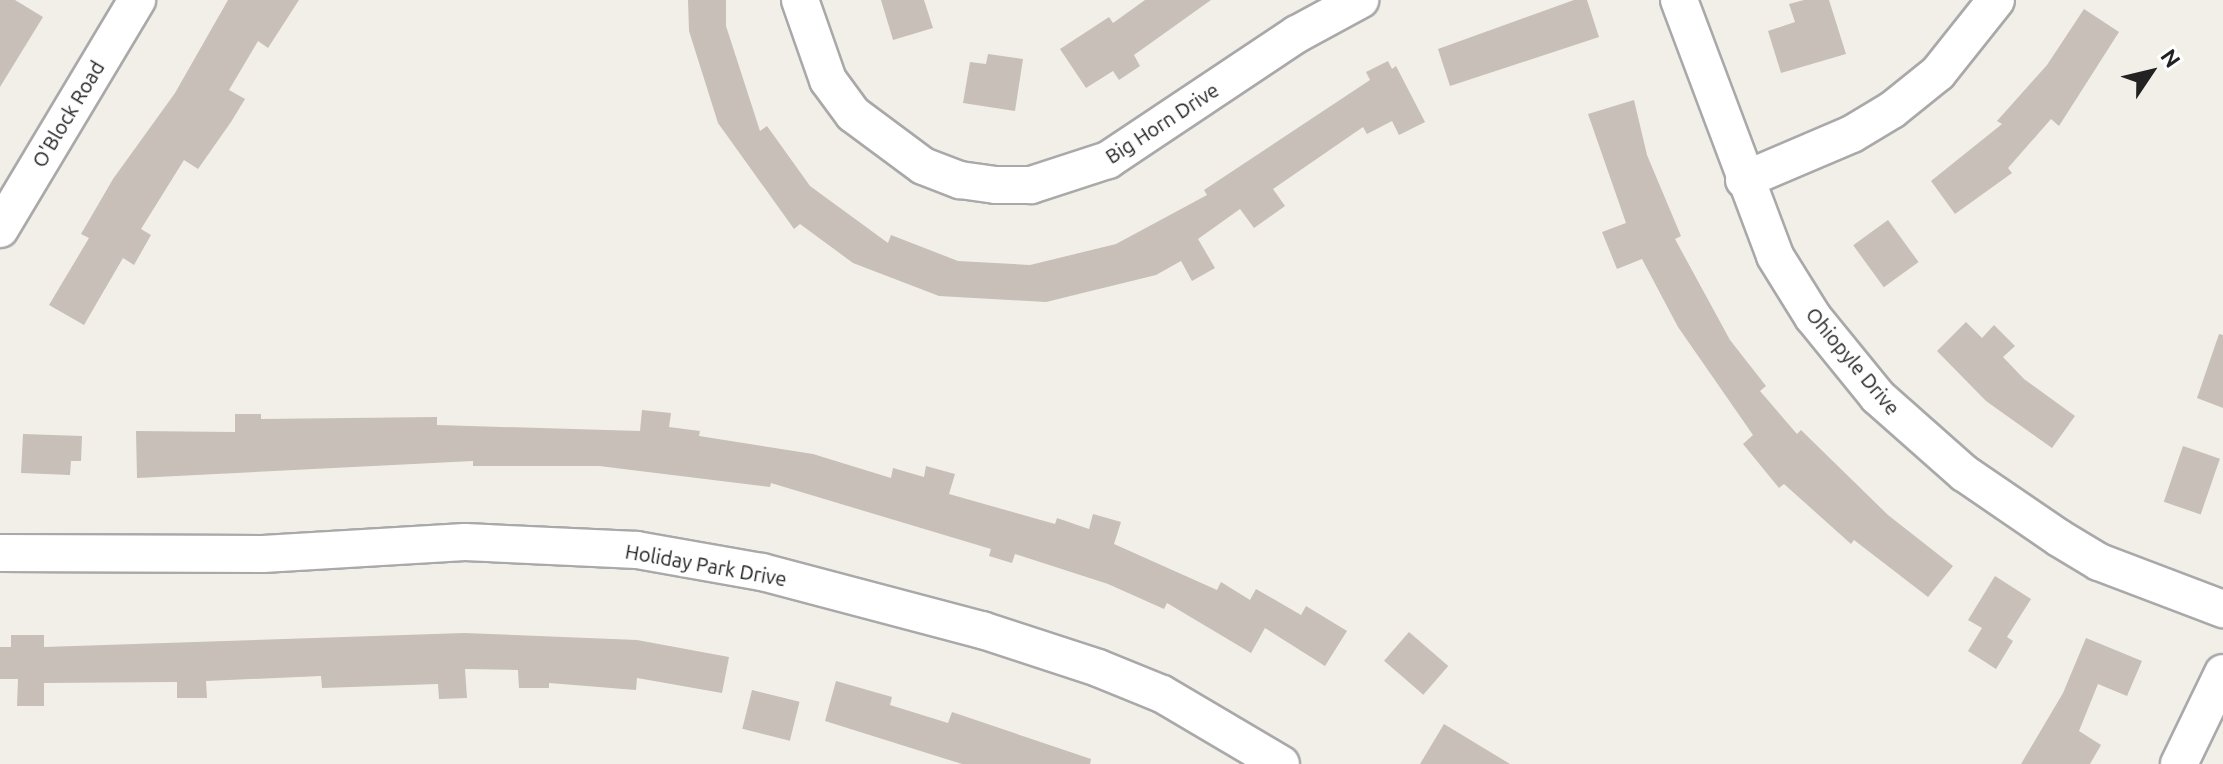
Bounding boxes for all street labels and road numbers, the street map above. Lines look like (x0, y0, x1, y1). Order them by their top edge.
street label: O'Block Road (27, 56, 109, 172)
street label: Big Horn Drive (1101, 77, 1223, 169)
street label: Ohiopyle Drive (1801, 302, 1905, 420)
street label: Holiday Park Drive (623, 539, 789, 591)

